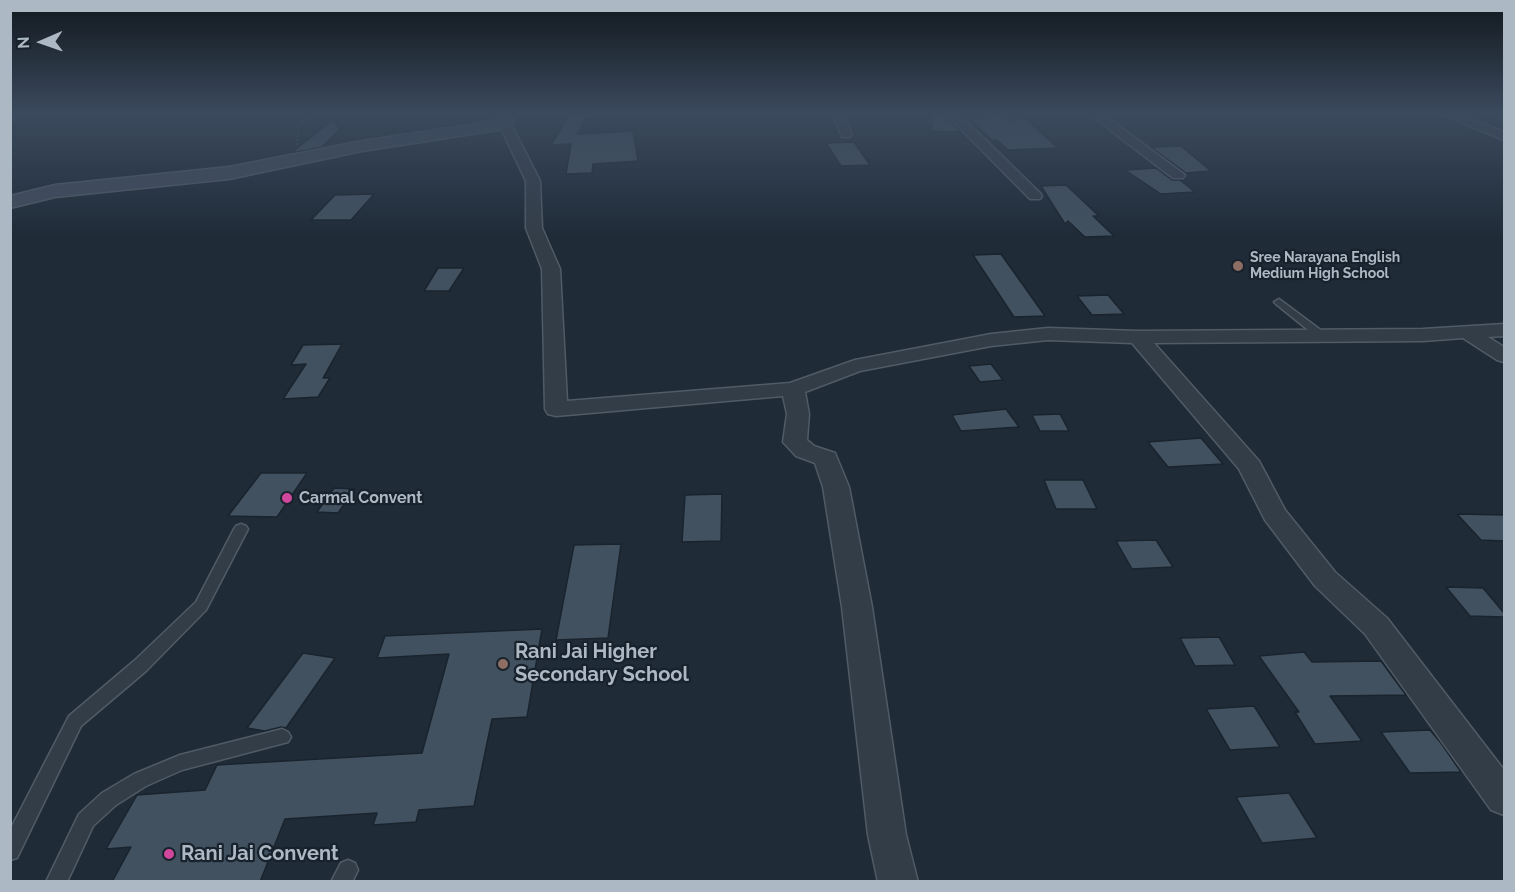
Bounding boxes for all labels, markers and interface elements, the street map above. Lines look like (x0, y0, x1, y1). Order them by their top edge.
north arrow (12, 12, 72, 72)
text: N (14, 36, 33, 49)
place label: Sree Narayana English Medium High School (1250, 250, 1400, 282)
marker: Sree Narayana English Medium High School (1231, 259, 1245, 273)
place label: Carmal Convent (299, 488, 422, 508)
marker: Carmal Convent (280, 491, 294, 505)
place label: Rani Jai Higher Secondary School (515, 640, 689, 687)
marker: Rani Jai Higher Secondary School (496, 657, 510, 671)
place label: Rani Jai Convent (181, 842, 339, 866)
marker: Rani Jai Convent (162, 847, 176, 861)

